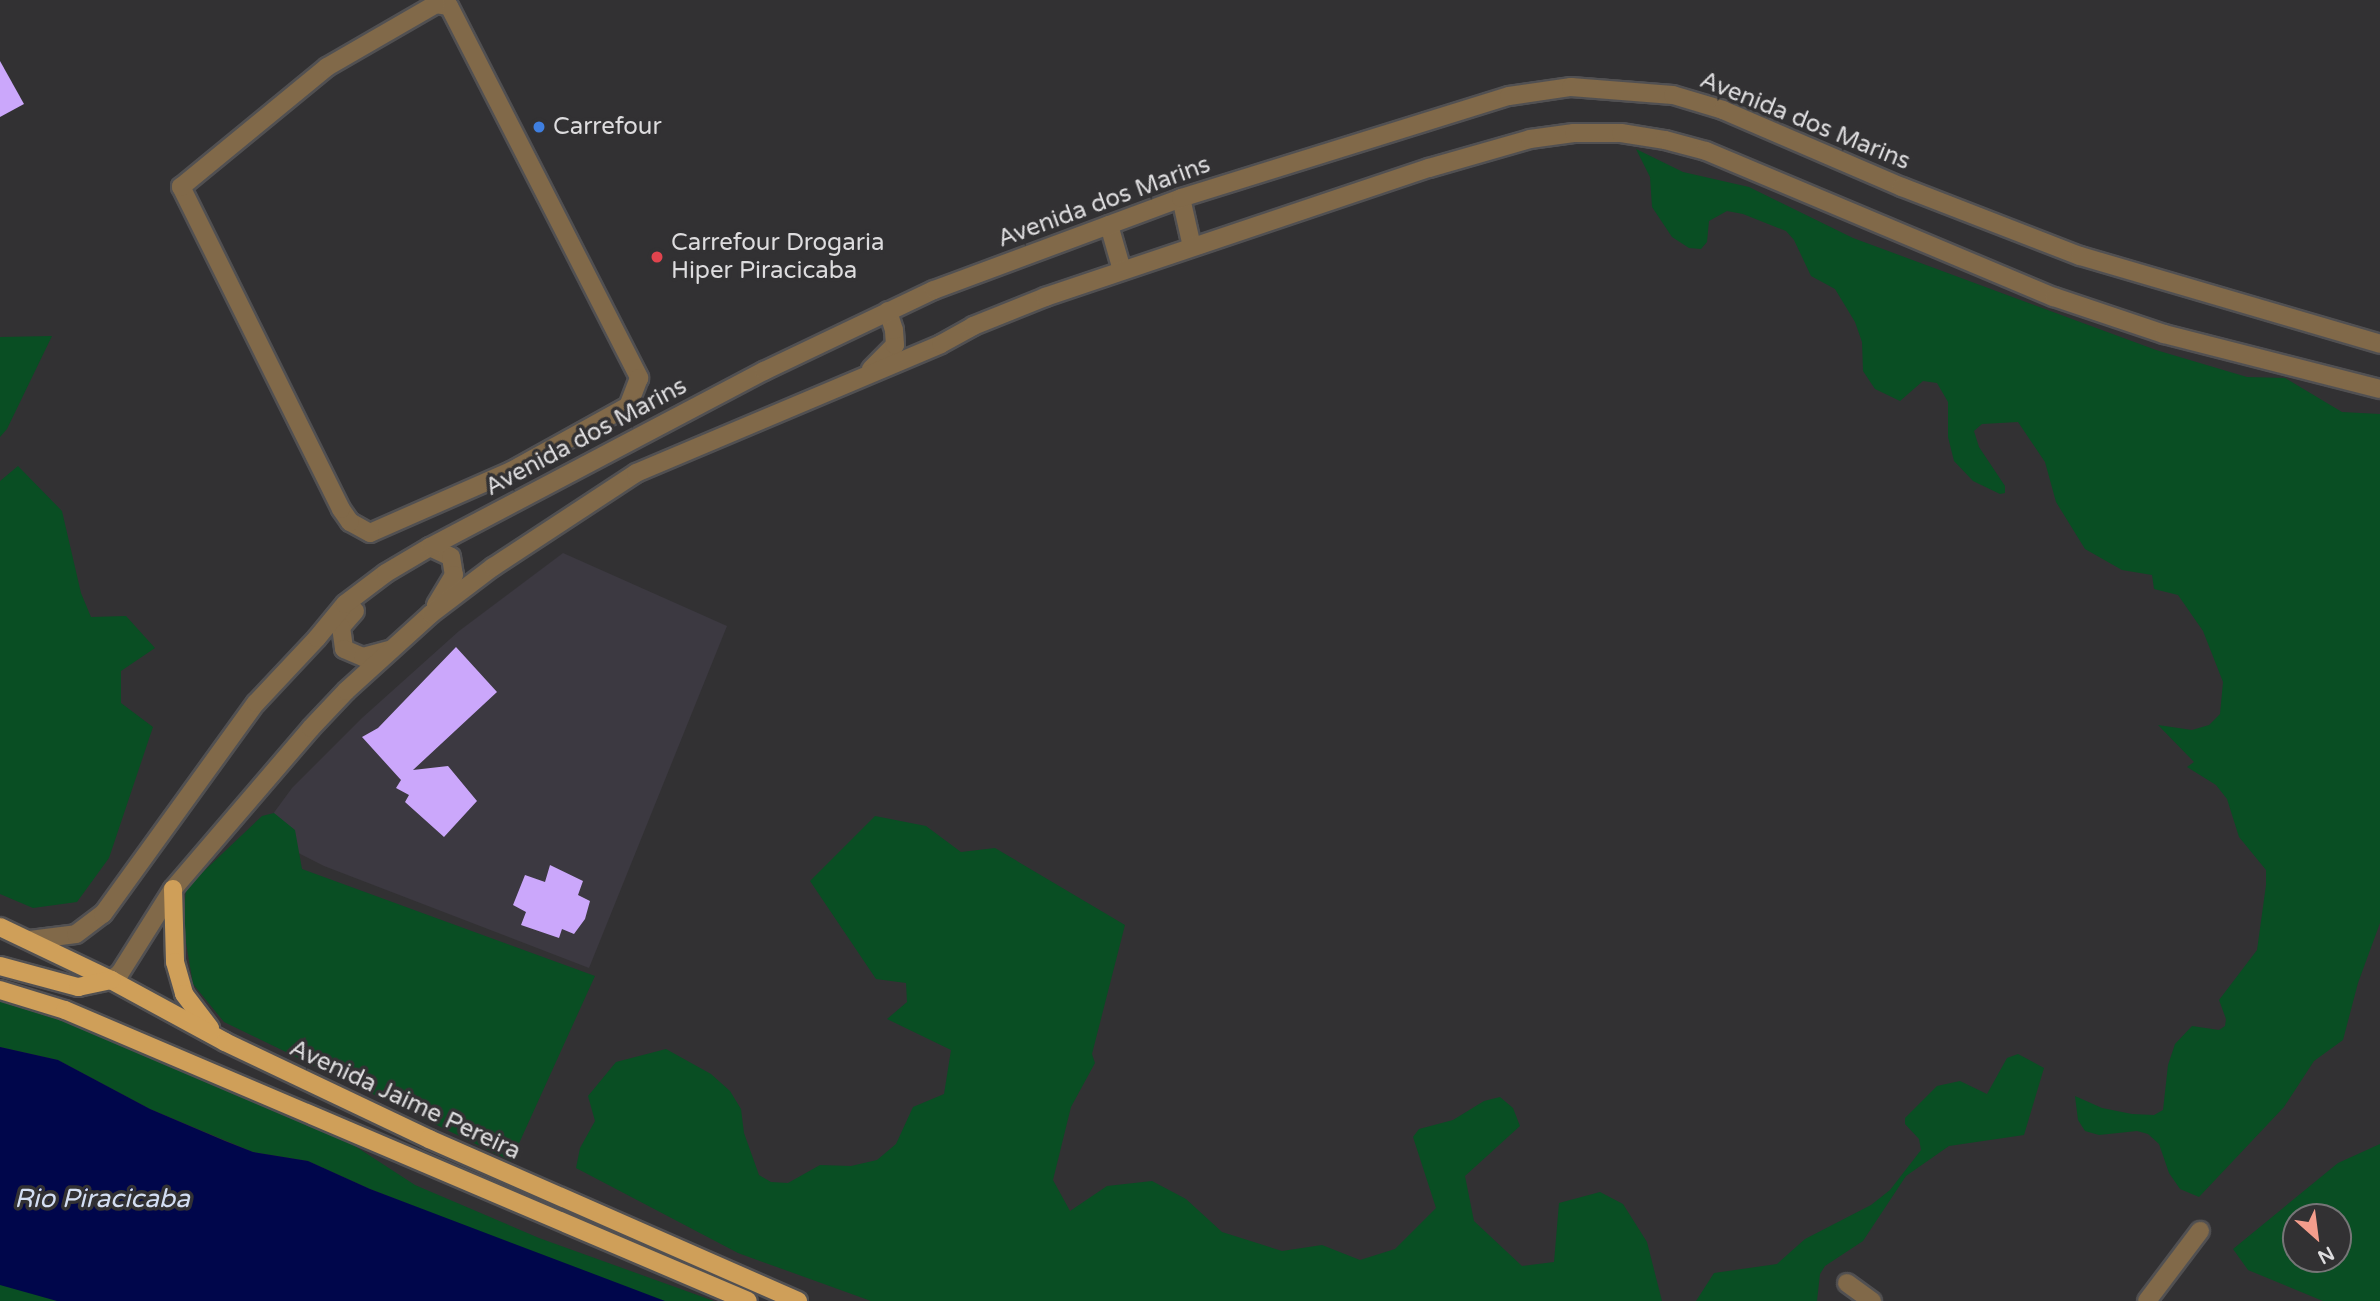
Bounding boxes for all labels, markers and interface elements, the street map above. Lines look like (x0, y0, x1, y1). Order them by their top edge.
street label: Avenida dos Marins (1696, 66, 1914, 176)
place label: Carrefour (553, 113, 662, 141)
marker: Carrefour (531, 119, 547, 135)
street label: Avenida dos Marins (994, 150, 1214, 254)
place label: Carrefour Drogaria Hiper Piracicaba (671, 229, 884, 285)
marker: Carrefour Drogaria Hiper Piracicaba (649, 249, 665, 265)
street label: Avenida dos Marins (480, 372, 692, 502)
street label: Avenida Jaime Pereira (285, 1034, 525, 1166)
water label: Rio Piracicaba (14, 1183, 190, 1215)
north arrow (2282, 1203, 2352, 1273)
text: N (2314, 1241, 2338, 1268)

